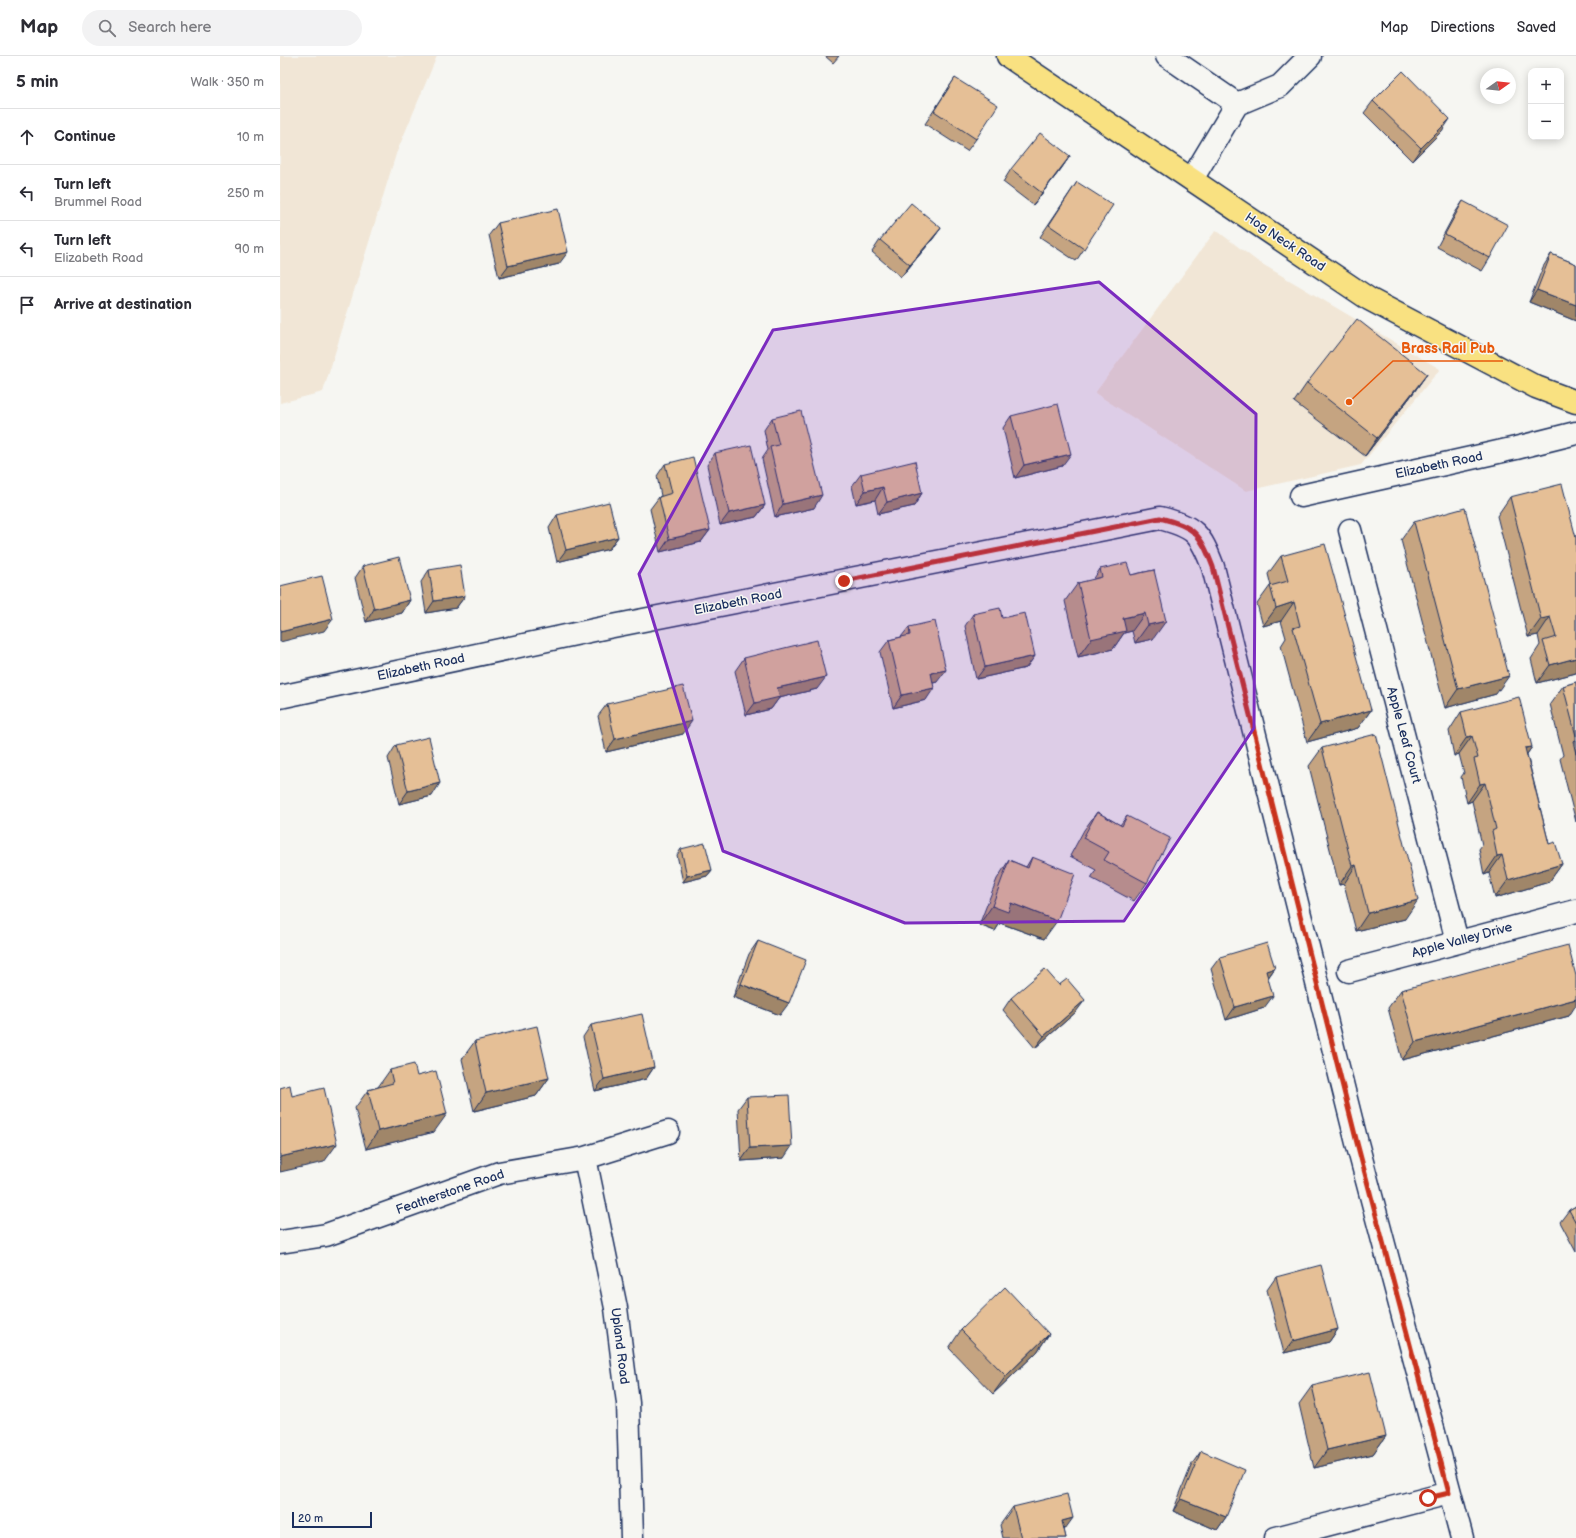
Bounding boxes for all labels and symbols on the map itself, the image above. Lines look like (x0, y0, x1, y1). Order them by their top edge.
north arrow (1480, 68, 1516, 104)
street label: Hog Neck Road (1242, 209, 1328, 275)
callout: Brass Rail Pub (1393, 335, 1503, 361)
text: Brass Rail Pub (1401, 340, 1495, 357)
street label: Elizabeth Road (1394, 448, 1484, 482)
route end (835, 572, 853, 590)
street label: Elizabeth Road (693, 586, 783, 618)
street label: Elizabeth Road (376, 650, 466, 684)
street label: Apple Leaf Court (1383, 685, 1425, 785)
street label: Apple Valley Drive (1410, 919, 1514, 961)
street label: Featherstone Road (394, 1166, 506, 1218)
street label: Upland Road (607, 1307, 633, 1385)
route start (1419, 1489, 1437, 1507)
scale bar (292, 1510, 372, 1529)

